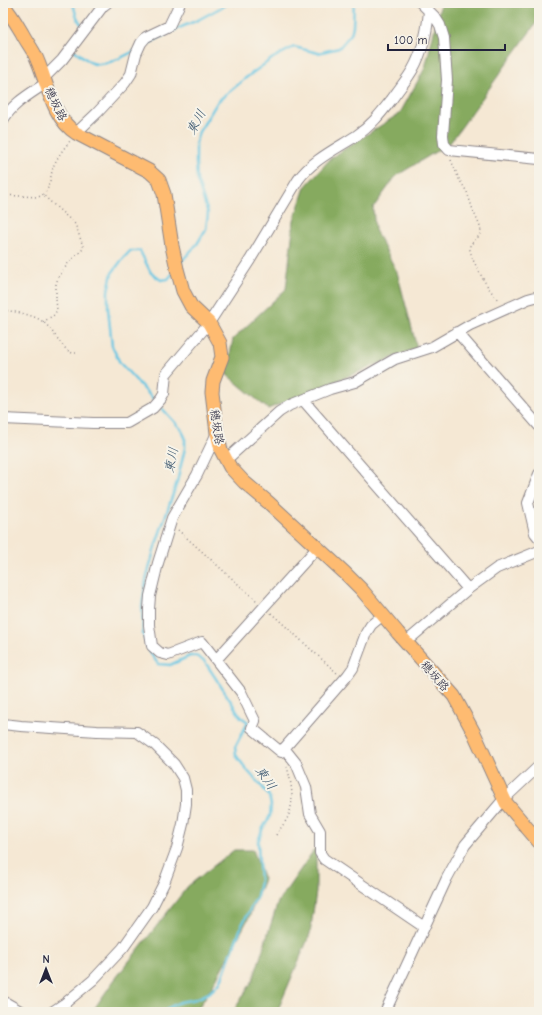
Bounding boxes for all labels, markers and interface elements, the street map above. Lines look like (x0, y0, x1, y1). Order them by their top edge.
scale bar (388, 26, 505, 52)
text: 100 m (394, 33, 427, 47)
street label: 穂坂路 (42, 85, 70, 123)
water label: 東川 (183, 107, 209, 137)
street label: 穂坂路 (207, 408, 227, 446)
water label: 東川 (161, 446, 181, 474)
street label: 穂坂路 (418, 658, 452, 694)
water label: 東川 (252, 763, 280, 793)
north arrow (26, 949, 66, 989)
text: N (42, 953, 50, 966)

